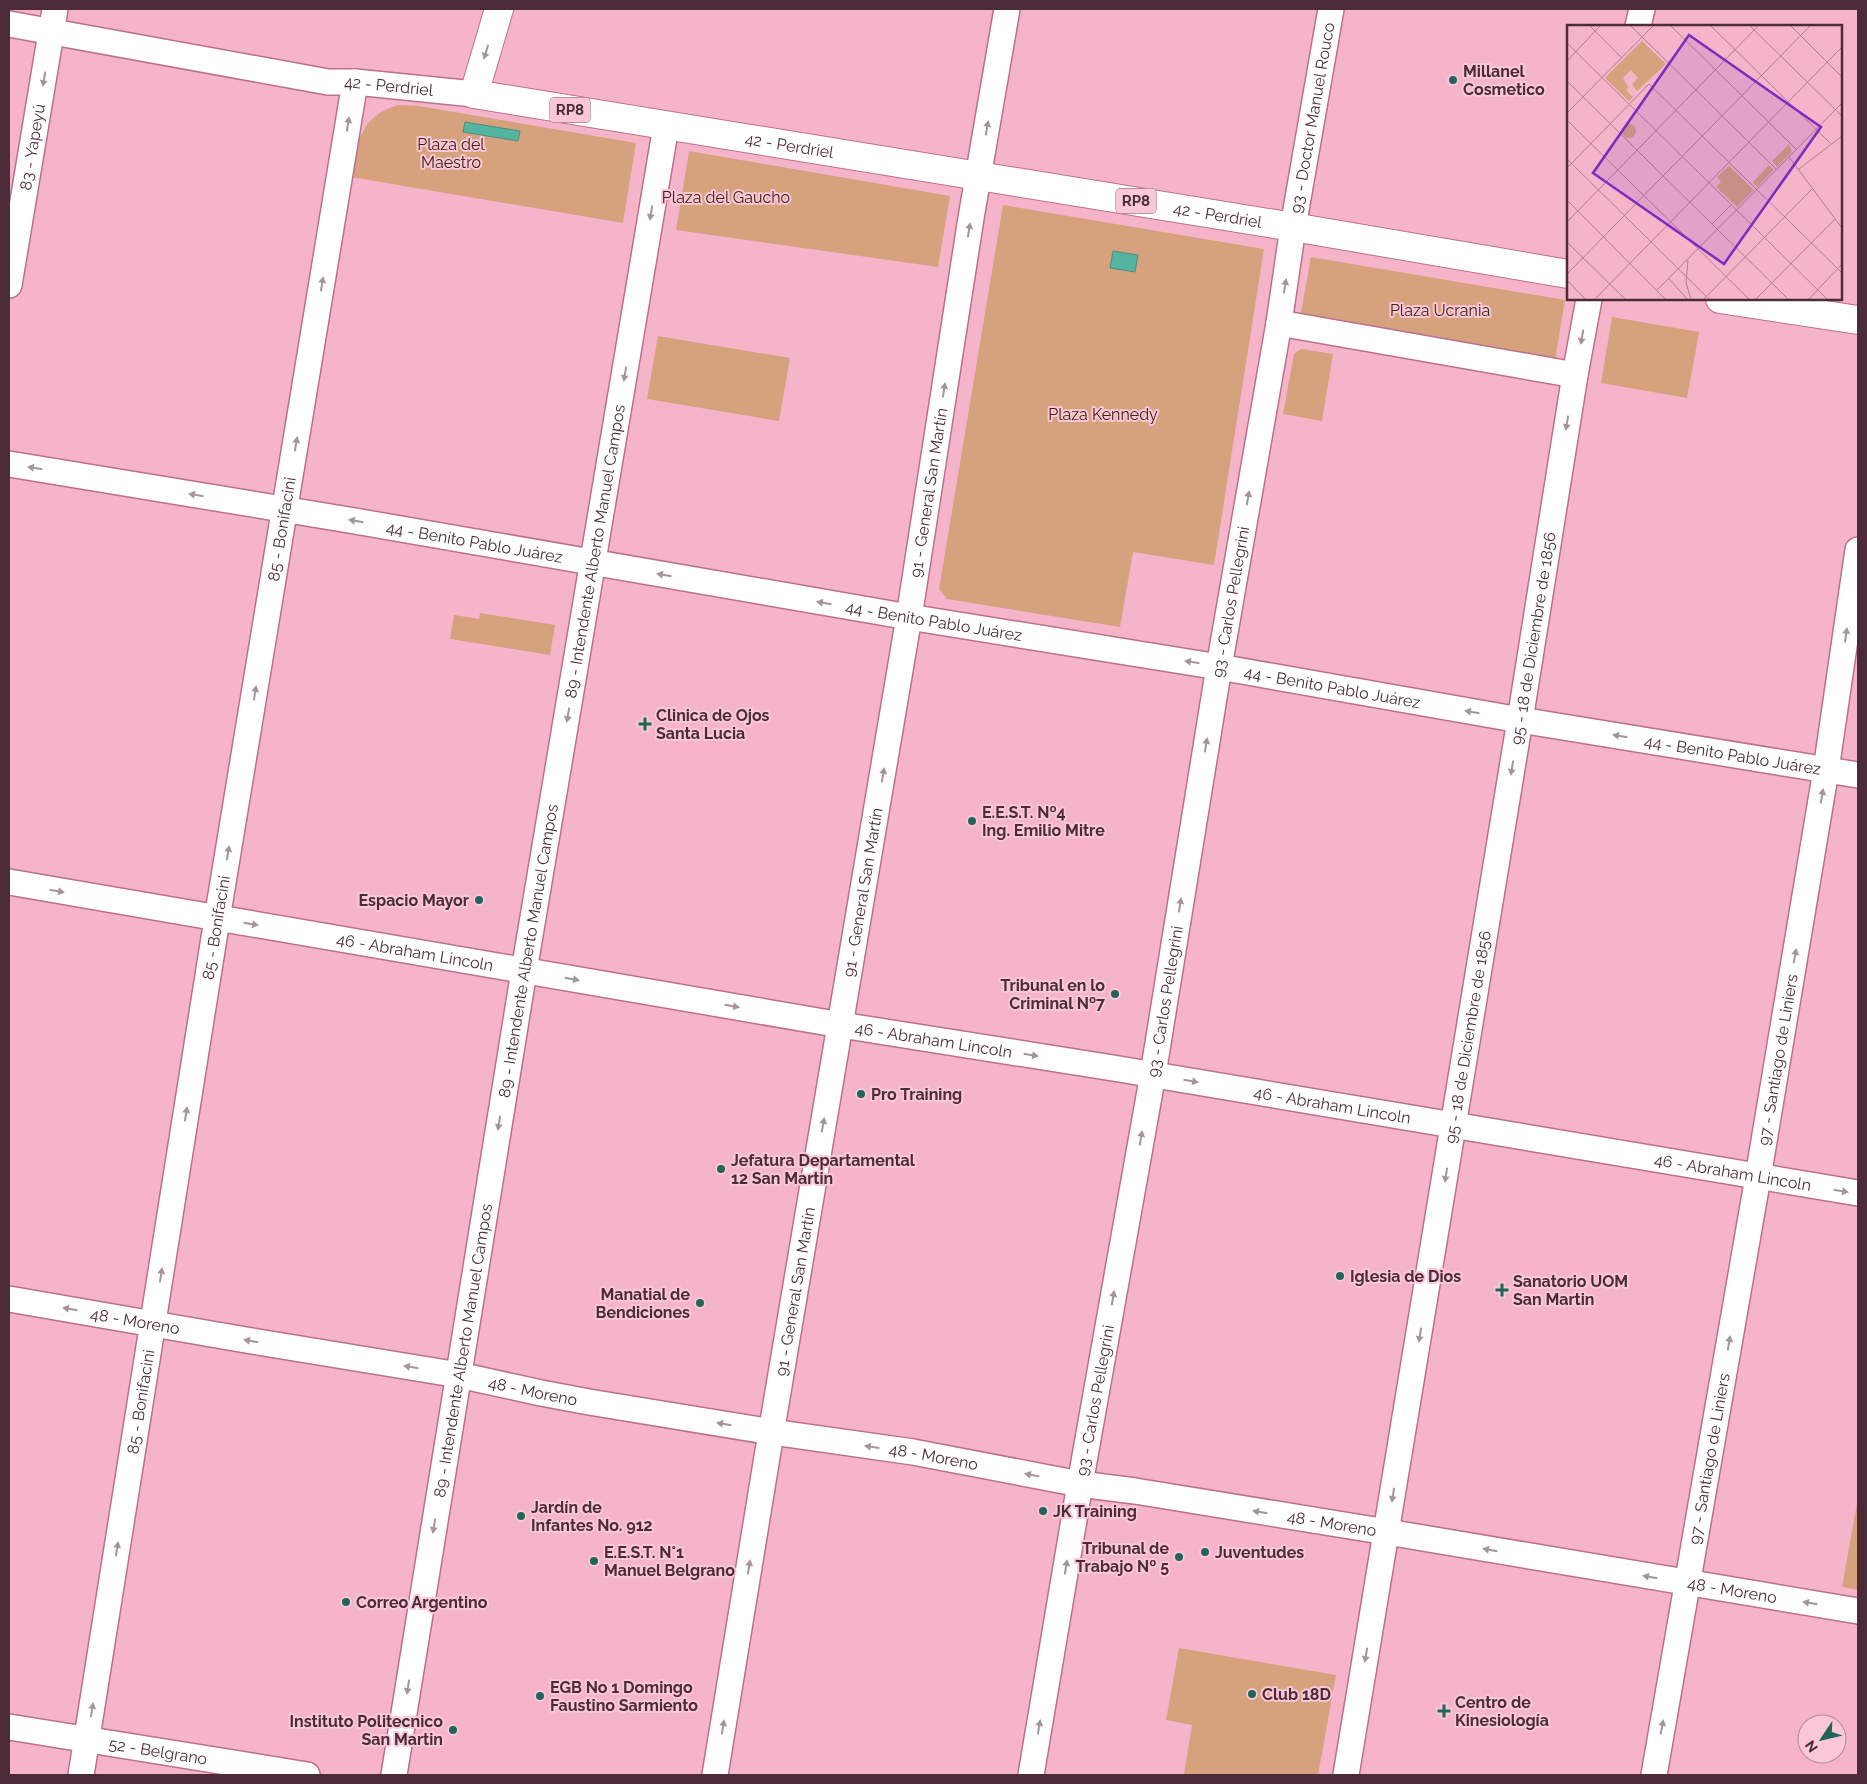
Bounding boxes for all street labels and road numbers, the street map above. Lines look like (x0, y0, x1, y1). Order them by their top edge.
street label: 93 - Doctor Manuel Rouco (1286, 21, 1338, 215)
street label: 42 - Perdriel (344, 72, 435, 99)
road number: RP8 (550, 98, 590, 122)
street label: 83 - Yapeyú (15, 102, 49, 192)
street label: 42 - Perdriel (744, 129, 836, 162)
road number: RP8 (1116, 188, 1156, 214)
street label: 42 - Perdriel (1172, 198, 1264, 231)
street label: 89 - Intendente Alberto Manuel Campos (561, 403, 629, 700)
street label: 91 - General San Martín (906, 406, 951, 579)
street label: 85 - Bonifacini (263, 476, 299, 583)
street label: 44 - Benito Pablo Juárez (385, 517, 564, 566)
street label: 93 - Carlos Pellegrini (1208, 525, 1253, 679)
street label: 95 - 18 de Diciembre de 1856 (1507, 530, 1559, 746)
street label: 44 - Benito Pablo Juárez (844, 597, 1024, 645)
street label: 44 - Benito Pablo Juárez (1243, 662, 1422, 712)
street label: 44 - Benito Pablo Juárez (1643, 731, 1822, 778)
street label: 89 - Intendente Alberto Manuel Campos (494, 802, 561, 1099)
street label: 91 - General San Martín (839, 806, 886, 978)
street label: 85 - Bonifacini (198, 874, 234, 981)
street label: 93 - Carlos Pellegrini (1143, 924, 1186, 1079)
street label: 46 - Abraham Lincoln (335, 929, 495, 975)
street label: 95 - 18 de Diciembre de 1856 (1441, 929, 1495, 1145)
street label: 97 - Santiago de Liniers (1754, 972, 1801, 1147)
street label: 46 - Abraham Lincoln (854, 1018, 1014, 1061)
street label: 46 - Abraham Lincoln (1252, 1082, 1412, 1127)
street label: 46 - Abraham Lincoln (1653, 1149, 1813, 1194)
street label: 89 - Intendente Alberto Manuel Campos (430, 1202, 496, 1499)
street label: 91 - General San Martín (771, 1205, 819, 1378)
street label: 48 - Moreno (89, 1304, 181, 1338)
street label: 93 - Carlos Pellegrini (1072, 1323, 1118, 1477)
street label: 85 - Bonifacini (123, 1348, 158, 1455)
street label: 97 - Santiago de Liniers (1685, 1371, 1733, 1546)
street label: 48 - Moreno (487, 1372, 579, 1409)
street label: 48 - Moreno (888, 1439, 980, 1474)
street label: 48 - Moreno (1286, 1506, 1378, 1540)
street label: 48 - Moreno (1686, 1573, 1778, 1607)
street label: 52 - Belgrano (107, 1734, 209, 1768)

